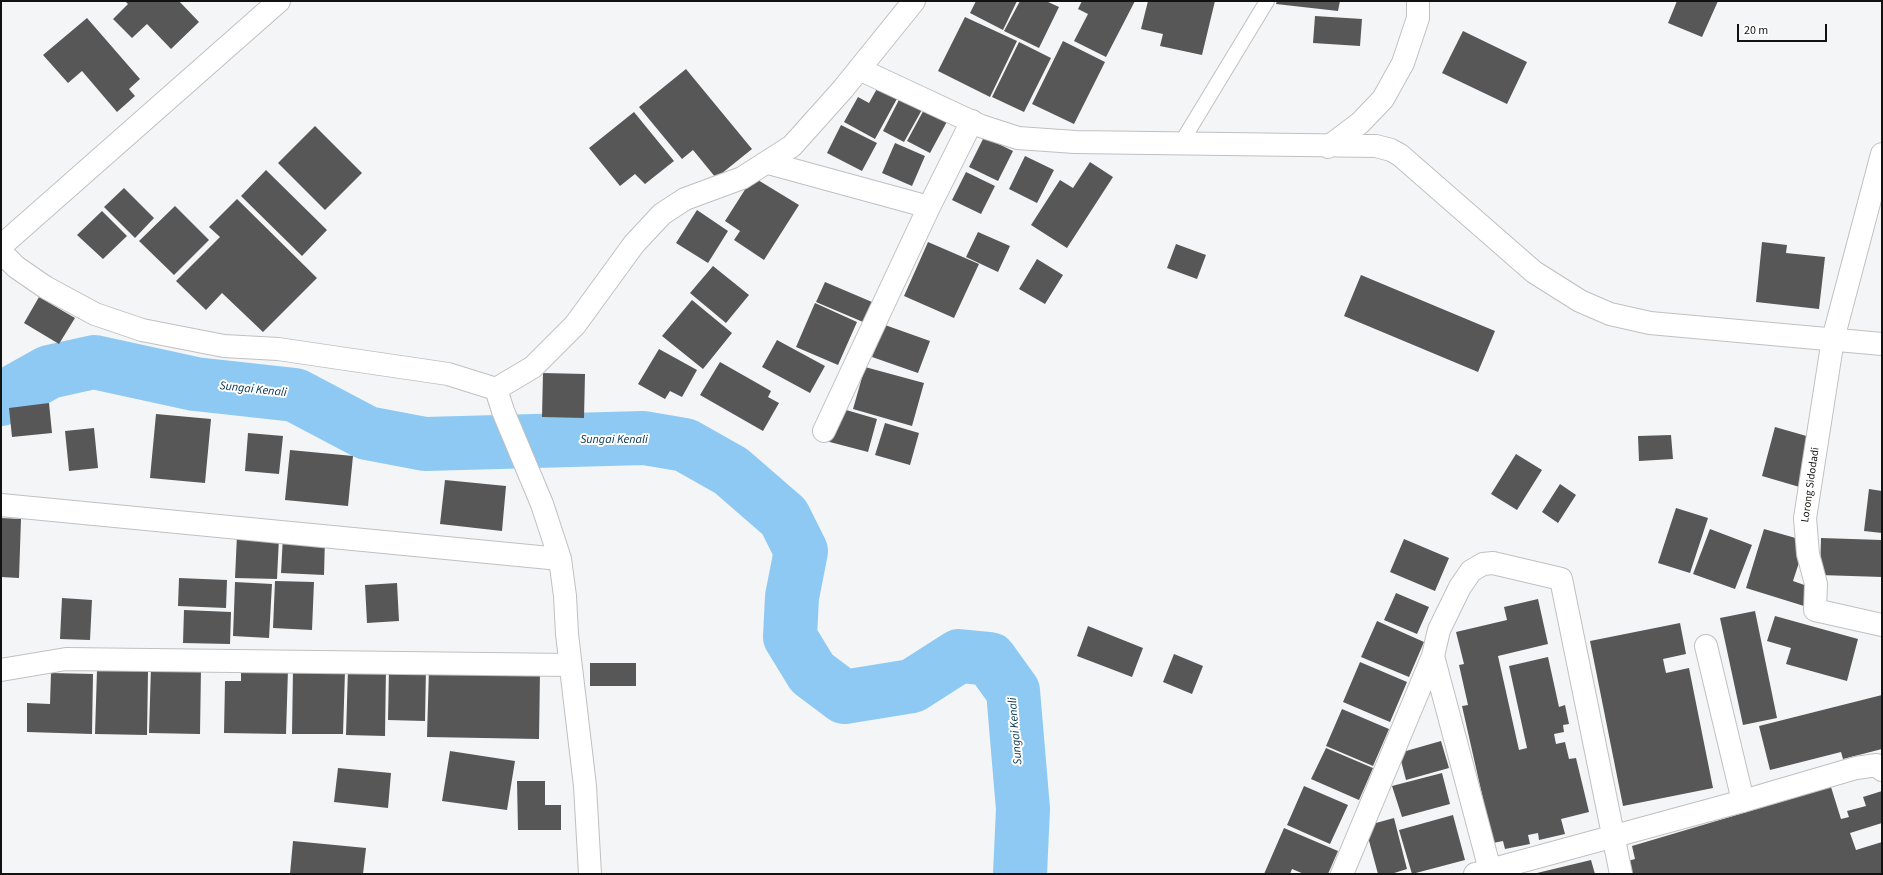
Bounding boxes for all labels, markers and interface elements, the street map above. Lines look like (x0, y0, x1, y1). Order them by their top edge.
scale bar (1739, 16, 1829, 42)
text: 20 m (1744, 22, 1768, 39)
water label: Sungai Kenali (219, 379, 287, 401)
water label: Sungai Kenali (580, 433, 648, 447)
street label: Lorong Sidodadi (1799, 447, 1823, 523)
water label: Sungai Kenali (1006, 697, 1026, 765)

